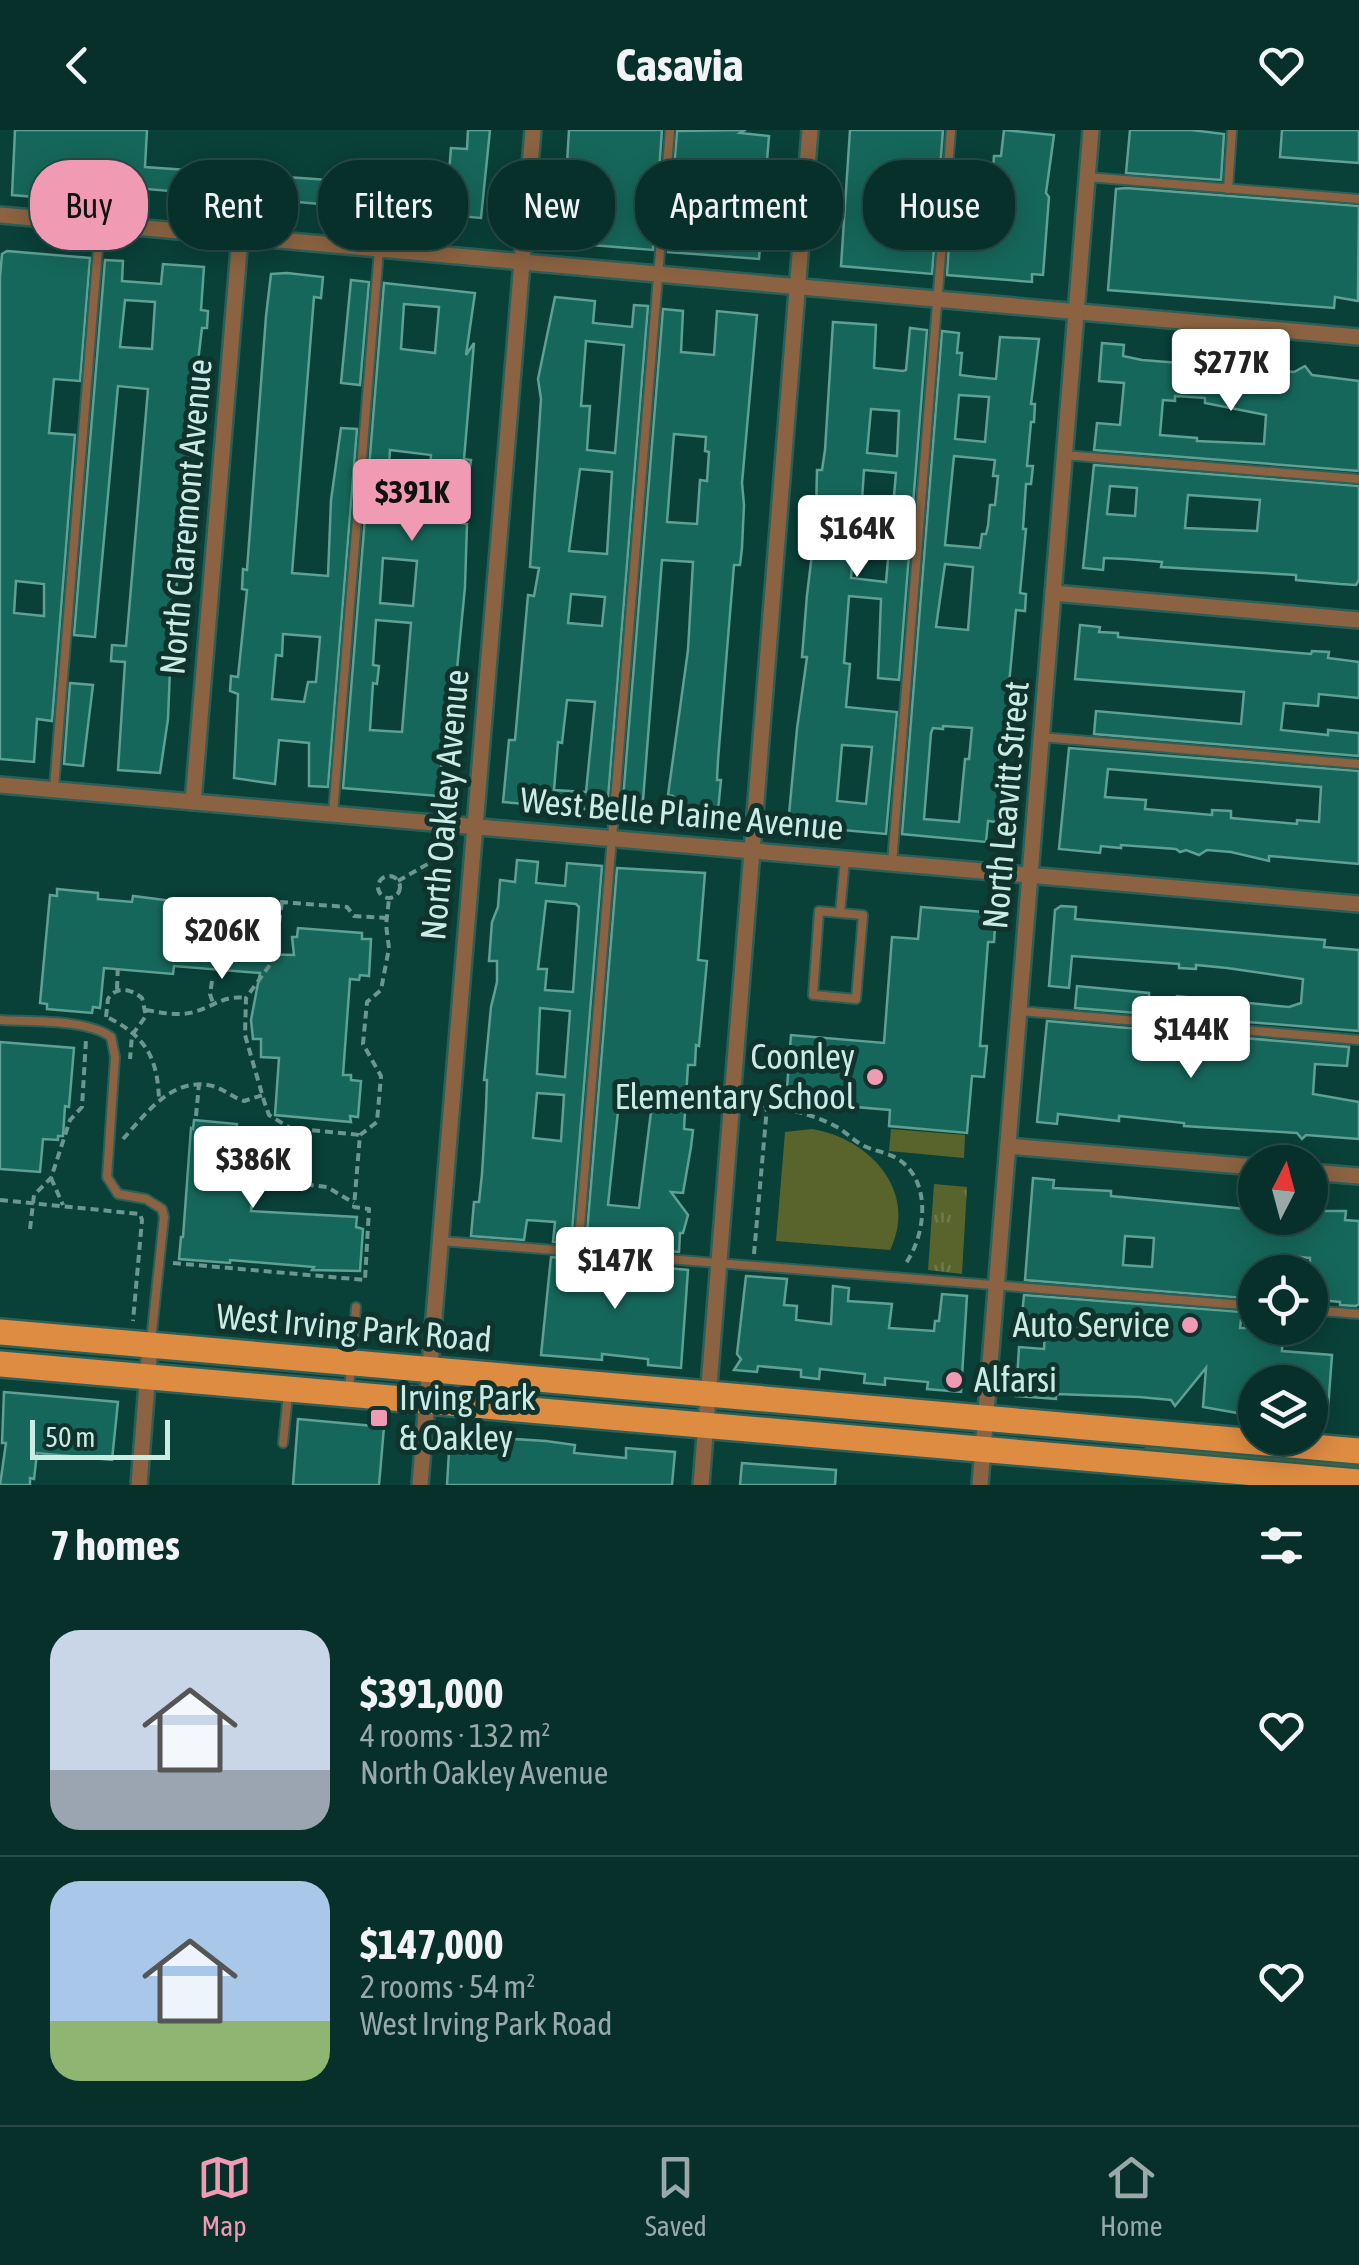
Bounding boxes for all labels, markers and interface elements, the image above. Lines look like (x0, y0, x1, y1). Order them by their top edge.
icon: back (50, 38, 105, 93)
icon: heart (1254, 38, 1309, 93)
text: Casavia (616, 39, 743, 91)
chip: Buy (30, 160, 148, 250)
chip: Rent (168, 160, 298, 250)
chip: Filters (318, 160, 468, 250)
chip: New (488, 160, 615, 250)
chip: Apartment (635, 160, 843, 250)
chip: House (863, 160, 1015, 250)
pin: $277K (1161, 329, 1301, 414)
text: $277K (1194, 343, 1268, 380)
street label: North Claremont Avenue (151, 357, 219, 676)
pin: $391K (342, 459, 482, 544)
text: $391K (375, 473, 449, 510)
pin: $164K (787, 495, 927, 580)
text: $164K (820, 509, 894, 546)
street label: North Oakley Avenue (412, 668, 476, 942)
street label: North Leavitt Street (974, 679, 1036, 931)
street label: West Belle Plaine Avenue (519, 779, 845, 847)
pin: $206K (152, 897, 292, 982)
text: $206K (185, 911, 259, 948)
pin: $144K (1121, 996, 1261, 1081)
text: $144K (1154, 1010, 1228, 1047)
place label: Coonley Elementary School (615, 1036, 855, 1116)
marker: Coonley Elementary School (864, 1066, 886, 1088)
pin: $386K (183, 1126, 323, 1211)
text: $386K (216, 1140, 290, 1177)
north arrow (1238, 1145, 1328, 1235)
map controls (1238, 1145, 1328, 1455)
pin: $147K (545, 1227, 685, 1312)
text: $147K (578, 1241, 652, 1278)
button: locate (1238, 1255, 1328, 1345)
street label: West Irving Park Road (215, 1295, 493, 1359)
place label: Auto Service (1013, 1304, 1170, 1344)
marker: Auto Service (1179, 1314, 1201, 1336)
place label: Alfarsi (974, 1359, 1057, 1399)
button: layers (1238, 1365, 1328, 1455)
marker: Alfarsi (943, 1369, 965, 1391)
place label: Irving Park & Oakley (399, 1377, 536, 1457)
marker: Irving Park & Oakley (368, 1407, 390, 1429)
scale bar (30, 1415, 170, 1460)
text: 50 m (45, 1421, 95, 1453)
icon: filters (1254, 1518, 1309, 1573)
text: 7 homes (50, 1521, 180, 1569)
text: $391,000 (360, 1669, 504, 1717)
icon: home (130, 1670, 250, 1790)
icon: heart (1254, 1703, 1309, 1758)
text: 4 rooms · 132 m² (360, 1717, 550, 1754)
text: North Oakley Avenue (360, 1754, 608, 1791)
text: $147,000 (360, 1920, 504, 1968)
icon: home (130, 1921, 250, 2041)
icon: heart (1254, 1954, 1309, 2009)
text: 2 rooms · 54 m² (360, 1968, 535, 2005)
text: West Irving Park Road (360, 2005, 612, 2042)
tab: Map (197, 2150, 252, 2242)
tab: Saved (645, 2150, 707, 2242)
tab: Home (1100, 2150, 1162, 2242)

